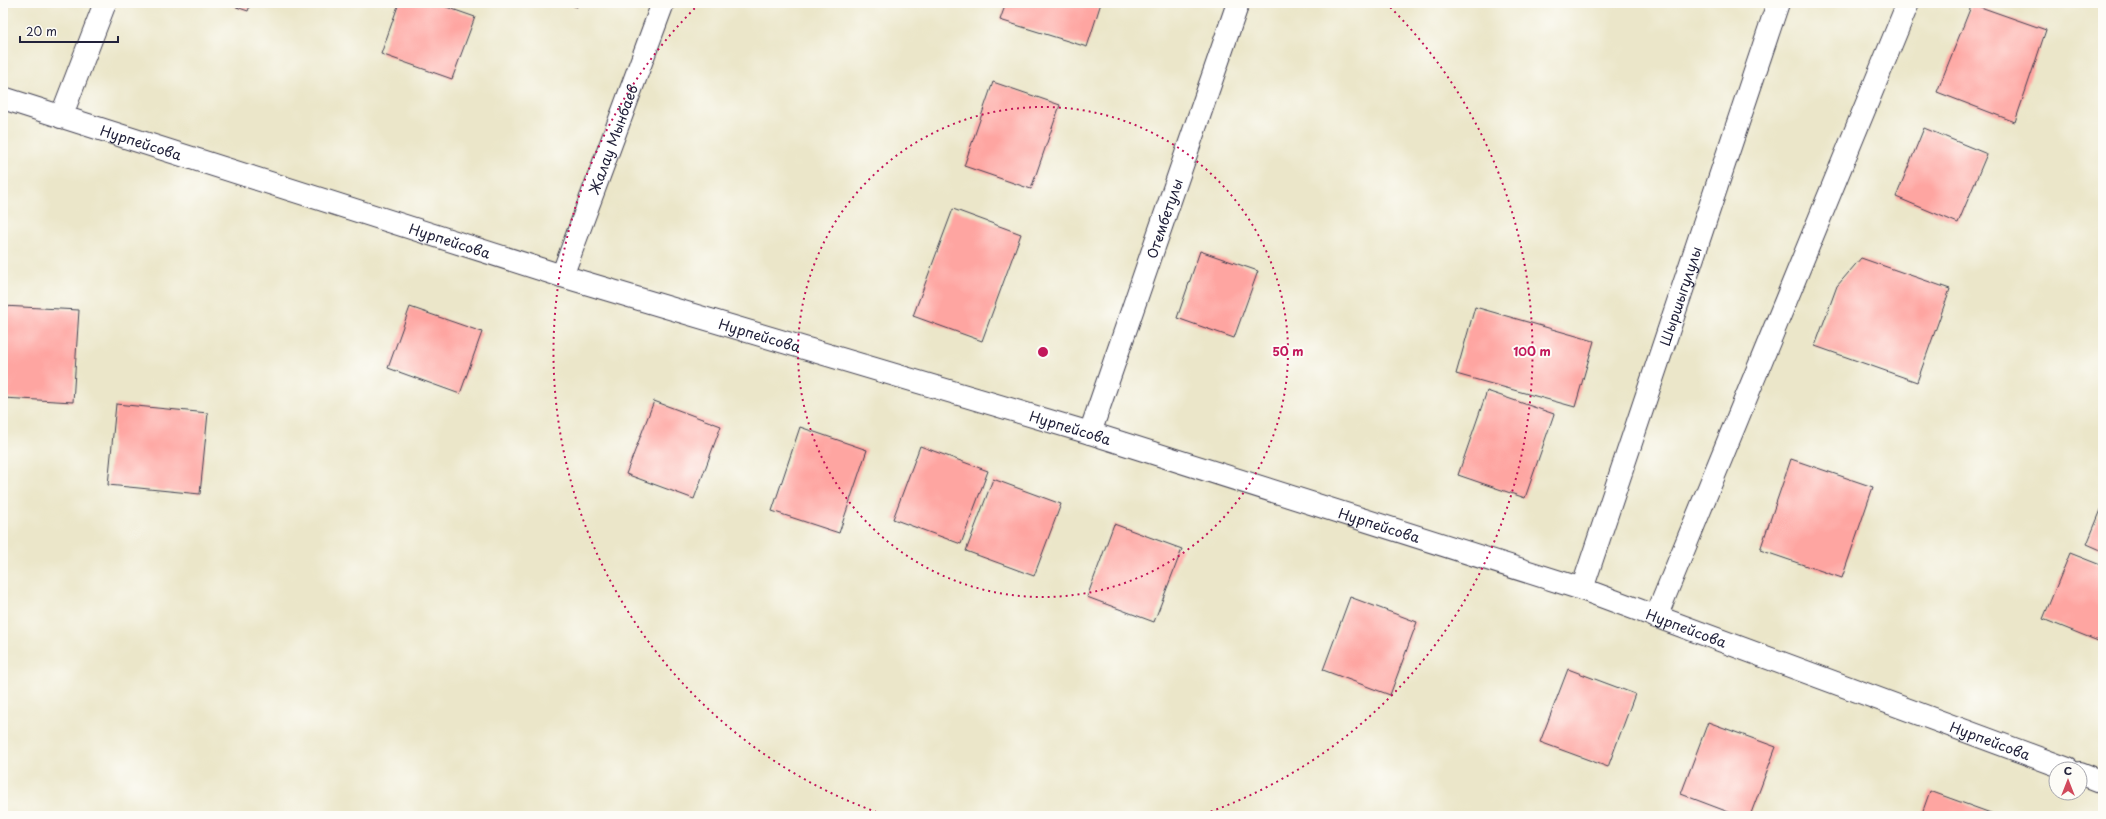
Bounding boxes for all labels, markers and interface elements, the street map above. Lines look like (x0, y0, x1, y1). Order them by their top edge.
scale bar (20, 18, 118, 44)
text: 20 m (26, 22, 57, 40)
street label: Жалау Мынбаев (582, 81, 643, 198)
street label: Нурпейсова (98, 119, 185, 165)
street label: Отембетулы (1140, 175, 1187, 261)
street label: Нурпейсова (406, 217, 494, 263)
street label: Шыршыгулулы (1654, 244, 1706, 348)
street label: Нурпейсова (716, 313, 804, 357)
text: 50 m (1272, 342, 1304, 360)
text: 100 m (1513, 342, 1551, 360)
centre of rings (1036, 345, 1050, 359)
street label: Нурпейсова (1027, 405, 1114, 450)
street label: Нурпейсова (1336, 502, 1423, 548)
street label: Нурпейсова (1643, 603, 1730, 652)
street label: Нурпейсова (1947, 716, 2034, 765)
north arrow (2048, 761, 2088, 801)
text: С (2064, 762, 2072, 779)

